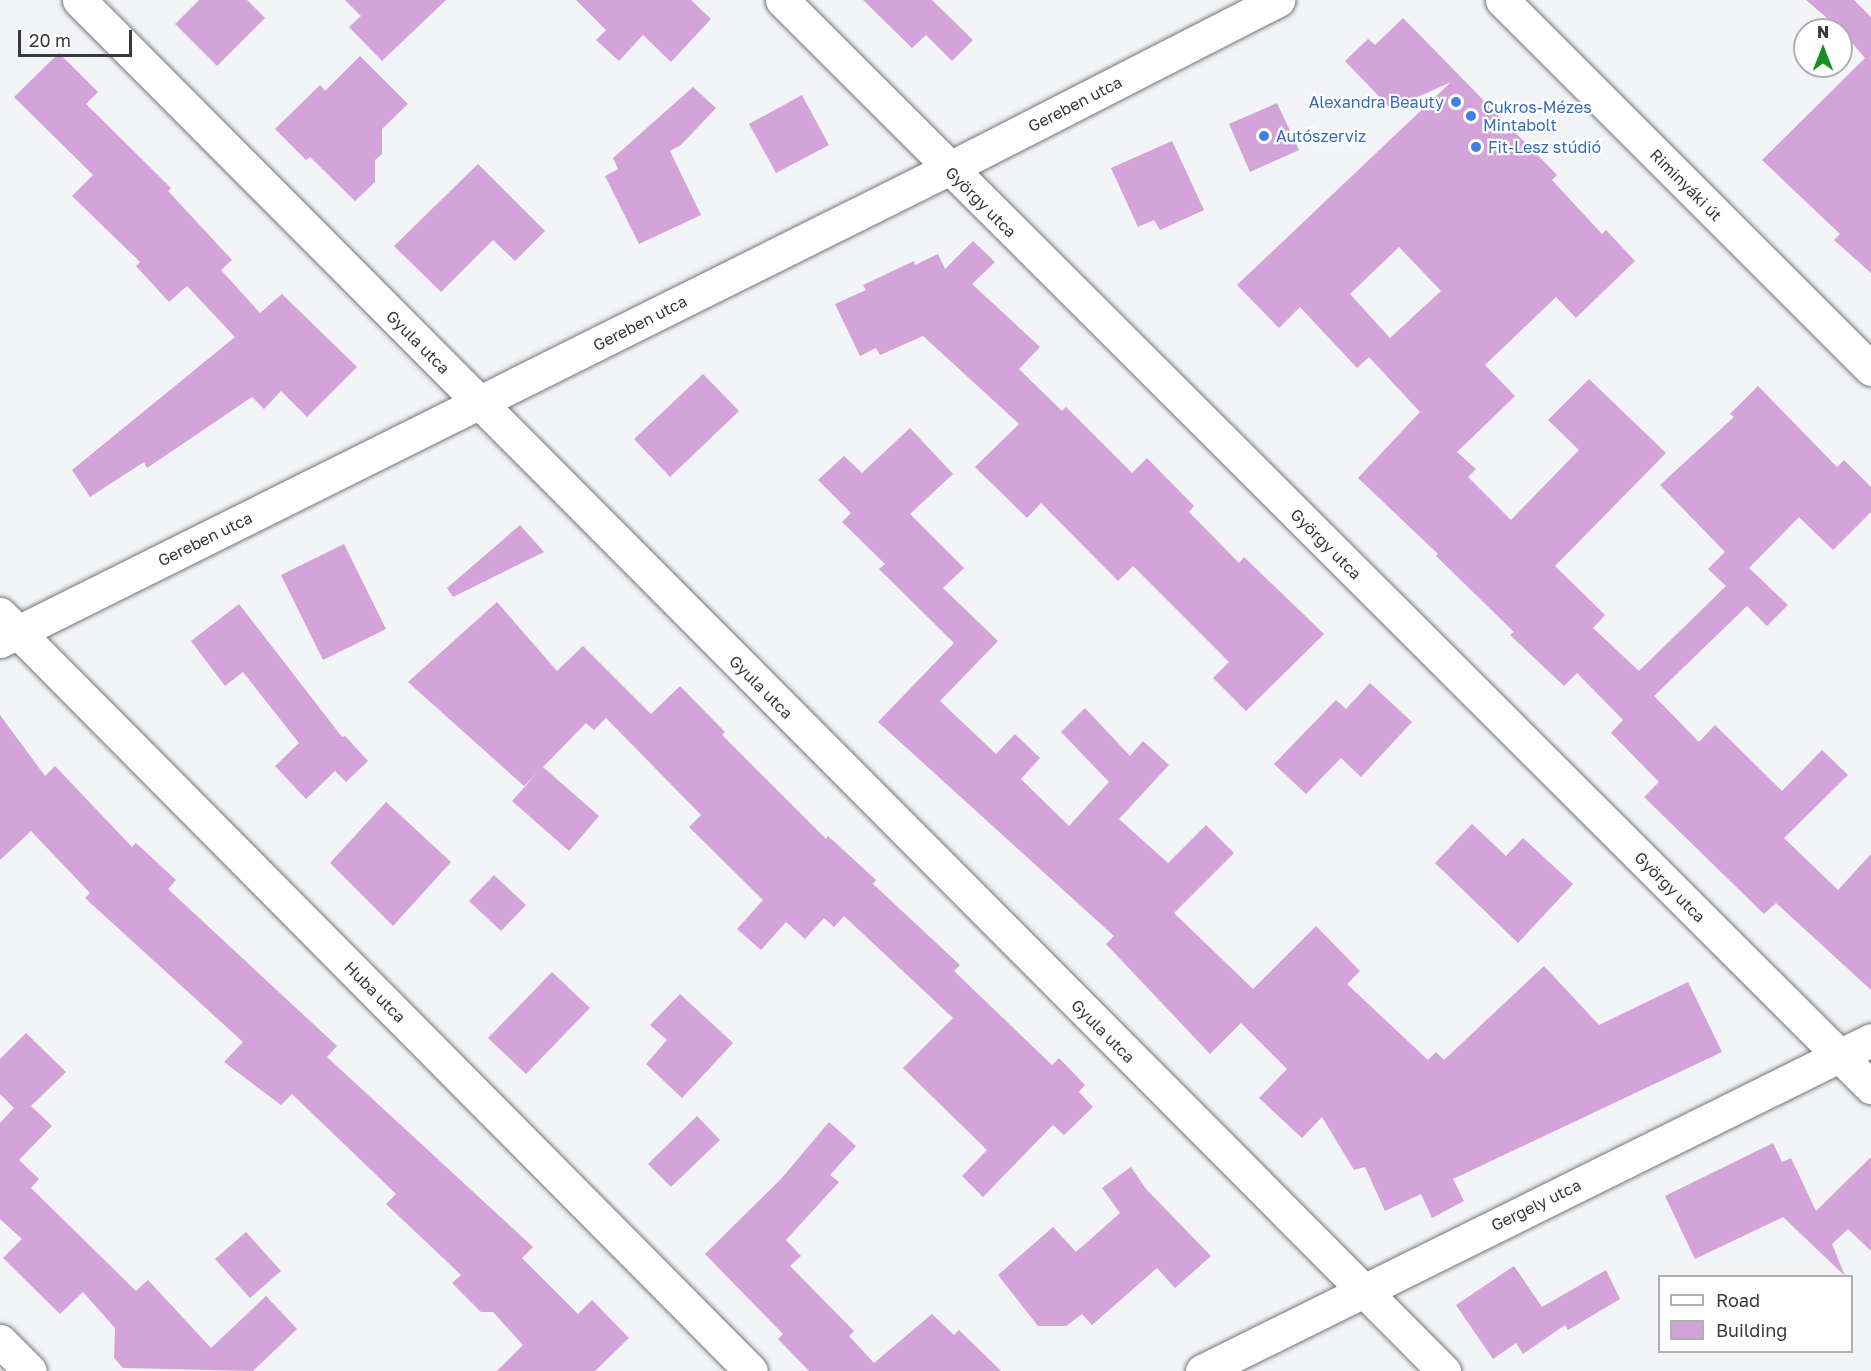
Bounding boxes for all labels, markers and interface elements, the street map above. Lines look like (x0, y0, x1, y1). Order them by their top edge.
scale bar (21, 18, 135, 56)
north arrow (1793, 18, 1853, 78)
text: N (1817, 22, 1829, 42)
text: 20 m (29, 29, 71, 51)
street label: Gereben utca (1025, 72, 1125, 136)
place label: Alexandra Beauty (1309, 92, 1444, 112)
marker: Alexandra Beauty (1449, 95, 1463, 109)
place label: Cukros-Mézes Mintabolt (1483, 97, 1592, 135)
marker: Cukros-Mézes Mintabolt (1464, 109, 1478, 123)
place label: Autószerviz (1276, 126, 1366, 146)
marker: Autószerviz (1257, 129, 1271, 143)
place label: Fit-Lesz stúdió (1488, 137, 1601, 157)
marker: Fit-Lesz stúdió (1469, 140, 1483, 154)
street label: Riminyáki út (1646, 145, 1726, 225)
street label: György utca (942, 163, 1020, 241)
street label: Gereben utca (590, 291, 690, 355)
street label: Gyula utca (382, 306, 454, 378)
street label: György utca (1287, 505, 1365, 583)
street label: Gereben utca (155, 508, 255, 570)
street label: Gyula utca (725, 651, 797, 723)
street label: György utca (1631, 848, 1709, 926)
street label: Huba utca (340, 957, 410, 1027)
street label: Gyula utca (1067, 995, 1139, 1067)
street label: Gergely utca (1488, 1175, 1584, 1235)
legend (1658, 1275, 1853, 1353)
text: Road (1716, 1289, 1760, 1311)
text: Building (1716, 1319, 1787, 1341)

